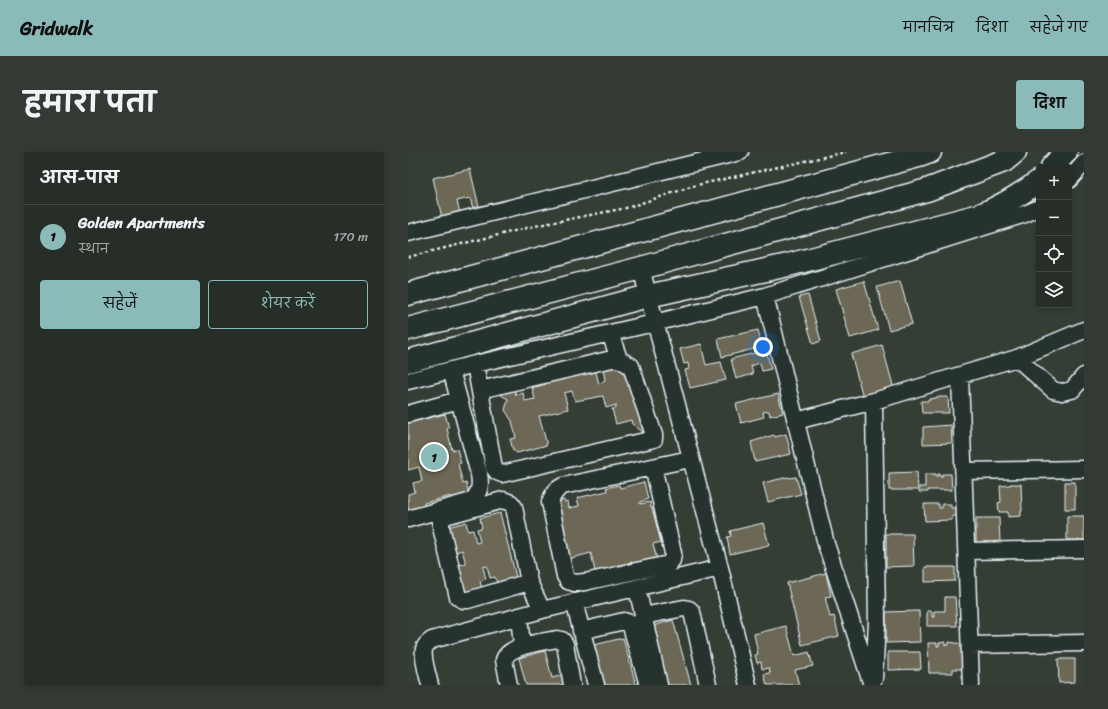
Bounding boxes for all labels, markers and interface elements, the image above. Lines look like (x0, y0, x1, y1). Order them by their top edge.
text: Gridwalk (20, 12, 93, 45)
text: मानचित्र (903, 15, 954, 40)
text: दिशा (976, 15, 1008, 40)
text: सहेजे गए (1030, 15, 1088, 40)
text: हमारा पता (24, 78, 156, 127)
button: दिशा (1016, 80, 1084, 129)
text: आस-पास (40, 162, 119, 192)
map controls (1036, 164, 1072, 308)
button: + (1036, 164, 1072, 200)
button: − (1036, 200, 1072, 236)
text: Golden Apartments (78, 210, 205, 236)
text: 1 (50, 225, 56, 248)
text: 170 m (333, 225, 368, 248)
button: locate (1036, 236, 1072, 272)
text: स्थान (78, 237, 109, 260)
button: layers (1036, 272, 1072, 308)
button: सहेजें (40, 280, 200, 329)
button: शेयर करें (208, 280, 368, 329)
your location (753, 337, 773, 357)
pin: 1 (421, 442, 447, 472)

